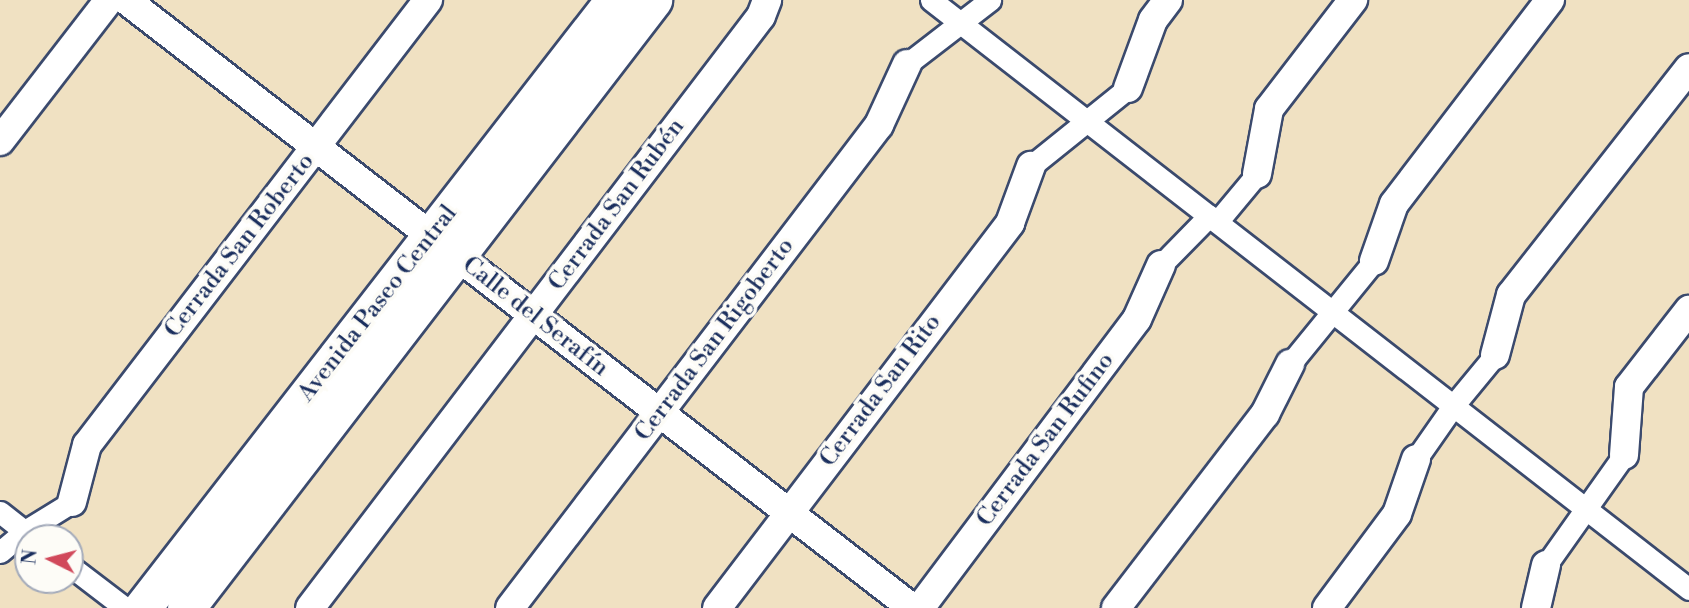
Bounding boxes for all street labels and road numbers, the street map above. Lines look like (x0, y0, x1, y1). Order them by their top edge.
street label: Cerrada San Rubén (543, 113, 691, 297)
street label: Cerrada San Roberto (159, 148, 321, 344)
street label: Avenida Paseo Central (292, 200, 464, 408)
street label: Cerrada San Rigoberto (629, 233, 801, 447)
street label: Calle del Serafín (456, 251, 614, 383)
street label: Cerrada San Rito (814, 309, 948, 473)
street label: Cerrada San Rufino (971, 347, 1121, 533)

